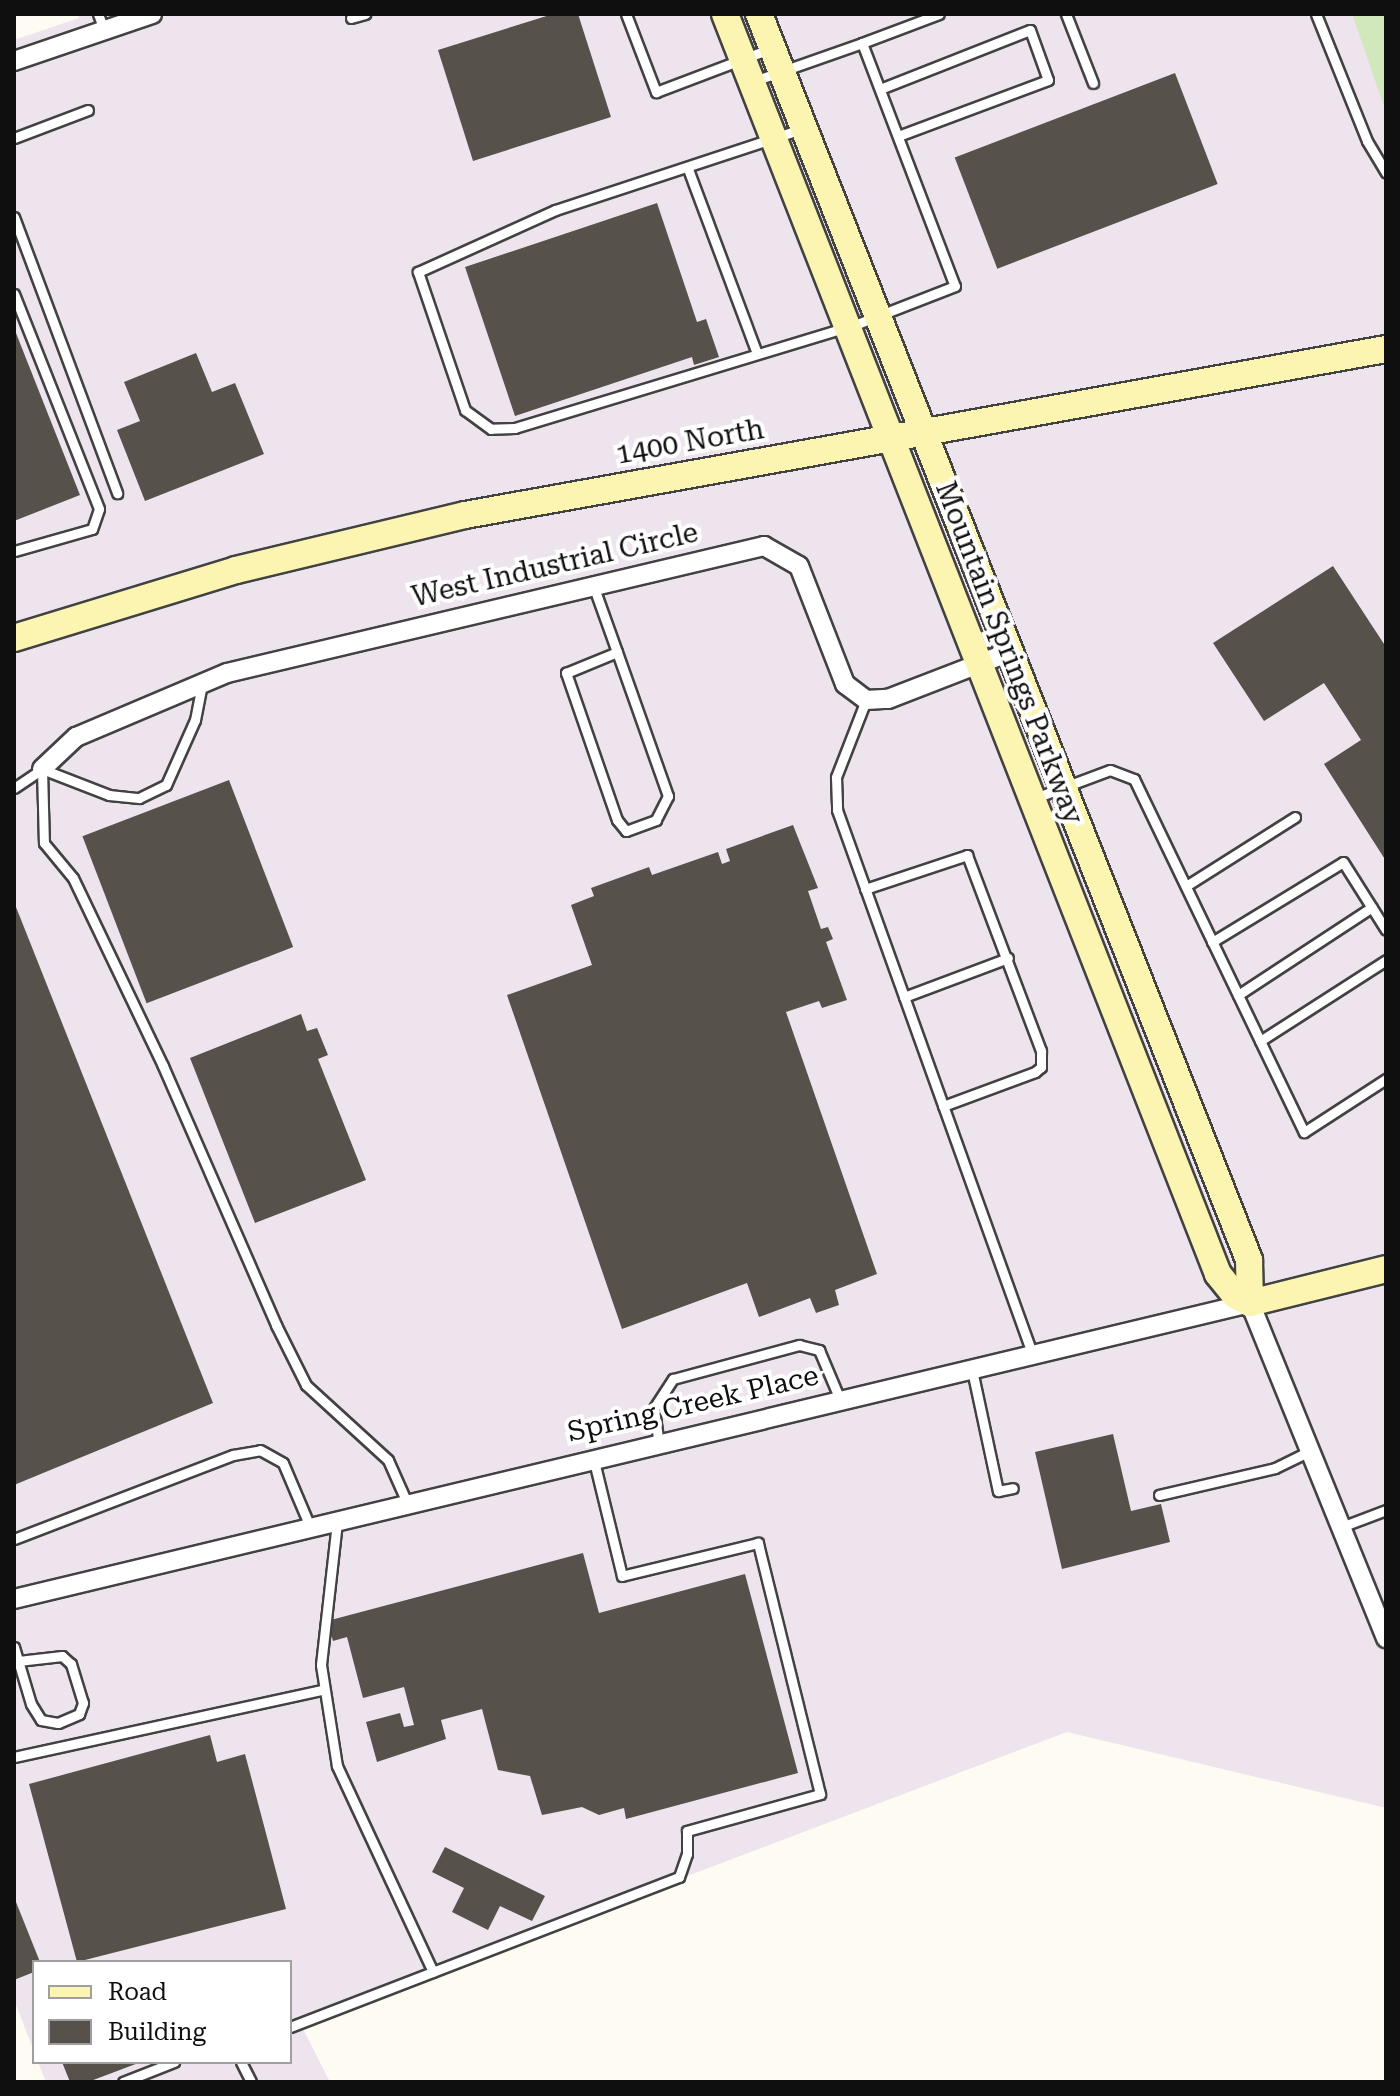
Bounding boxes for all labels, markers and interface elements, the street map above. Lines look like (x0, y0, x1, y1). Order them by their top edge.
street label: 1400 North (613, 412, 767, 472)
street label: Mountain Springs Parkway (928, 477, 1090, 829)
street label: West Industrial Circle (409, 516, 701, 614)
street label: Spring Creek Place (564, 1359, 822, 1449)
legend (32, 1960, 292, 2064)
text: Road (108, 1978, 167, 2006)
text: Building (108, 2018, 206, 2046)

